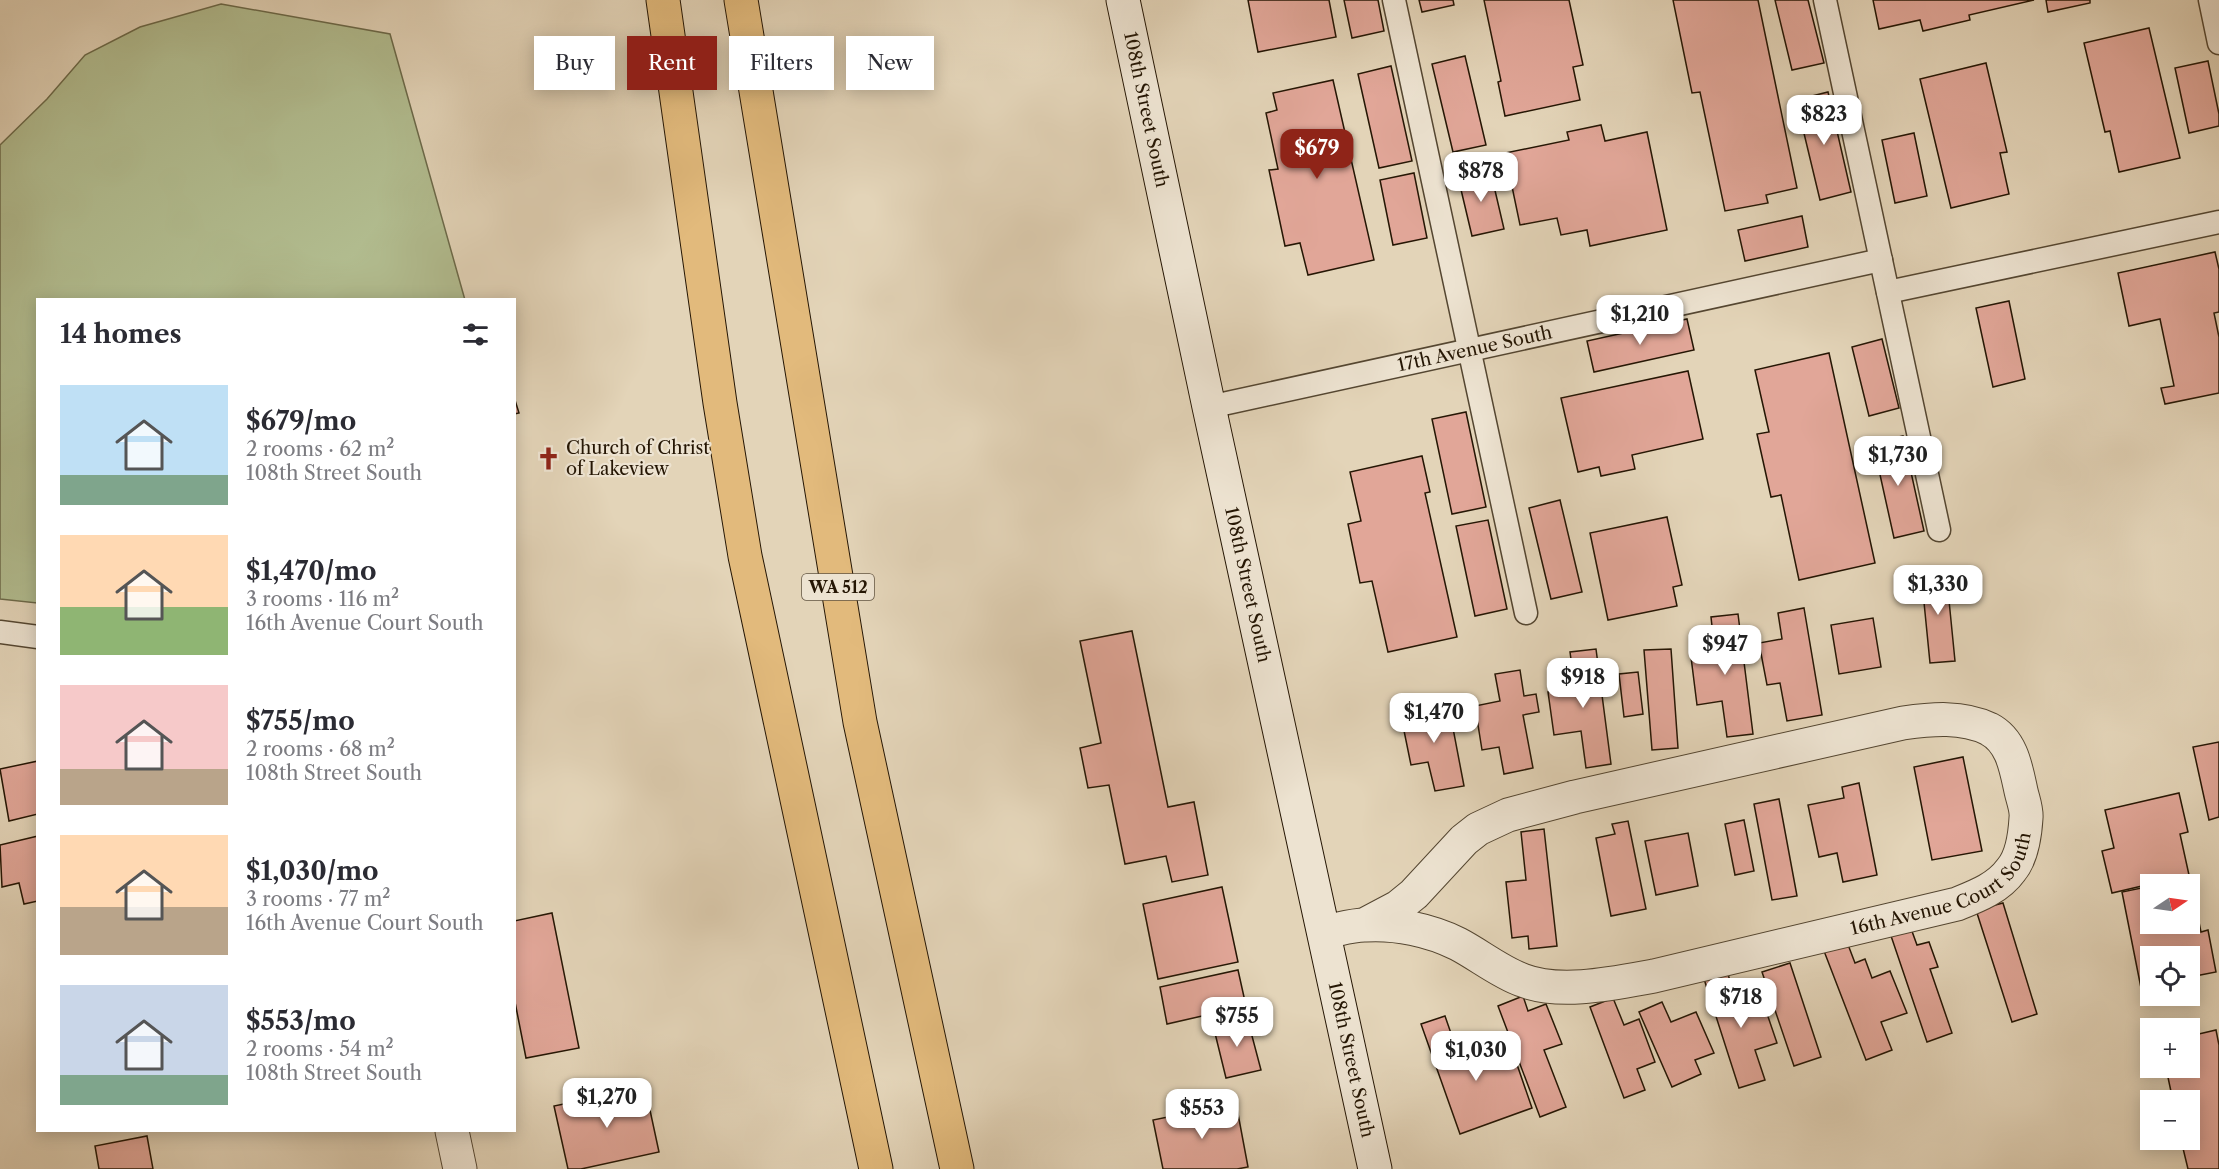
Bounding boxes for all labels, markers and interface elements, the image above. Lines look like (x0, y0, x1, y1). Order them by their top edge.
street label: 108th Street South (1119, 30, 1173, 189)
chip: Buy (534, 36, 615, 90)
chip: Rent (627, 36, 717, 90)
chip: Filters (729, 36, 834, 90)
chip: New (846, 36, 934, 90)
pin: $823 (1788, 95, 1860, 146)
text: $823 (1801, 102, 1847, 126)
pin: $679 (1281, 129, 1353, 180)
text: $679 (1294, 136, 1340, 160)
pin: $878 (1445, 152, 1517, 203)
text: $878 (1458, 159, 1504, 183)
pin: $1,210 (1591, 295, 1689, 346)
text: $1,210 (1610, 302, 1670, 326)
text: 14 homes (60, 318, 182, 350)
icon: filters (459, 318, 492, 351)
street label: 17th Avenue South (1395, 321, 1554, 376)
text: $679/mo (246, 405, 356, 437)
icon: home (108, 409, 180, 481)
pin: $1,730 (1849, 436, 1947, 487)
text: 2 rooms · 62 m² (246, 437, 394, 461)
place label: Church of Christ of Lakeview (566, 437, 710, 480)
text: $1,730 (1868, 443, 1928, 467)
church icon: Church of Christ of Lakeview (535, 445, 561, 471)
text: 108th Street South (246, 461, 422, 485)
street label: 108th Street South (1220, 505, 1275, 665)
text: $1,470/mo (246, 555, 377, 587)
icon: home (108, 559, 180, 631)
pin: $1,330 (1889, 565, 1987, 616)
text: $1,330 (1907, 572, 1969, 596)
road number: WA 512 (802, 574, 874, 600)
text: 3 rooms · 116 m² (246, 587, 399, 611)
text: 16th Avenue Court South (246, 611, 484, 635)
pin: $947 (1689, 625, 1761, 676)
text: $947 (1702, 632, 1748, 656)
pin: $918 (1547, 658, 1619, 709)
text: $918 (1561, 665, 1605, 689)
pin: $1,470 (1385, 693, 1483, 744)
text: $1,470 (1404, 700, 1464, 724)
text: $755/mo (246, 705, 355, 737)
icon: home (108, 709, 180, 781)
text: 2 rooms · 68 m² (246, 737, 395, 761)
text: 108th Street South (246, 761, 422, 785)
street label: 16th Avenue Court South (1848, 831, 2036, 940)
text: $1,030/mo (246, 855, 379, 887)
icon: home (108, 859, 180, 931)
north arrow (2140, 874, 2200, 934)
map controls (2140, 874, 2200, 1150)
text: 3 rooms · 77 m² (246, 887, 390, 911)
text: 16th Avenue Court South (246, 911, 484, 935)
button: locate (2140, 946, 2200, 1006)
pin: $718 (1705, 978, 1777, 1029)
street label: 108th Street South (1324, 980, 1379, 1140)
text: $718 (1720, 985, 1762, 1009)
pin: $755 (1201, 997, 1273, 1048)
text: $755 (1215, 1004, 1259, 1028)
text: $553/mo (246, 1005, 356, 1037)
icon: home (108, 1009, 180, 1081)
button: + (2140, 1018, 2200, 1078)
pin: $1,030 (1427, 1031, 1525, 1082)
text: 2 rooms · 54 m² (246, 1037, 394, 1061)
text: $1,030 (1445, 1038, 1507, 1062)
text: 108th Street South (246, 1061, 422, 1085)
pin: $1,270 (558, 1078, 656, 1129)
text: $1,270 (577, 1085, 637, 1109)
pin: $553 (1166, 1089, 1238, 1140)
button: − (2140, 1090, 2200, 1150)
text: $553 (1180, 1096, 1224, 1120)

